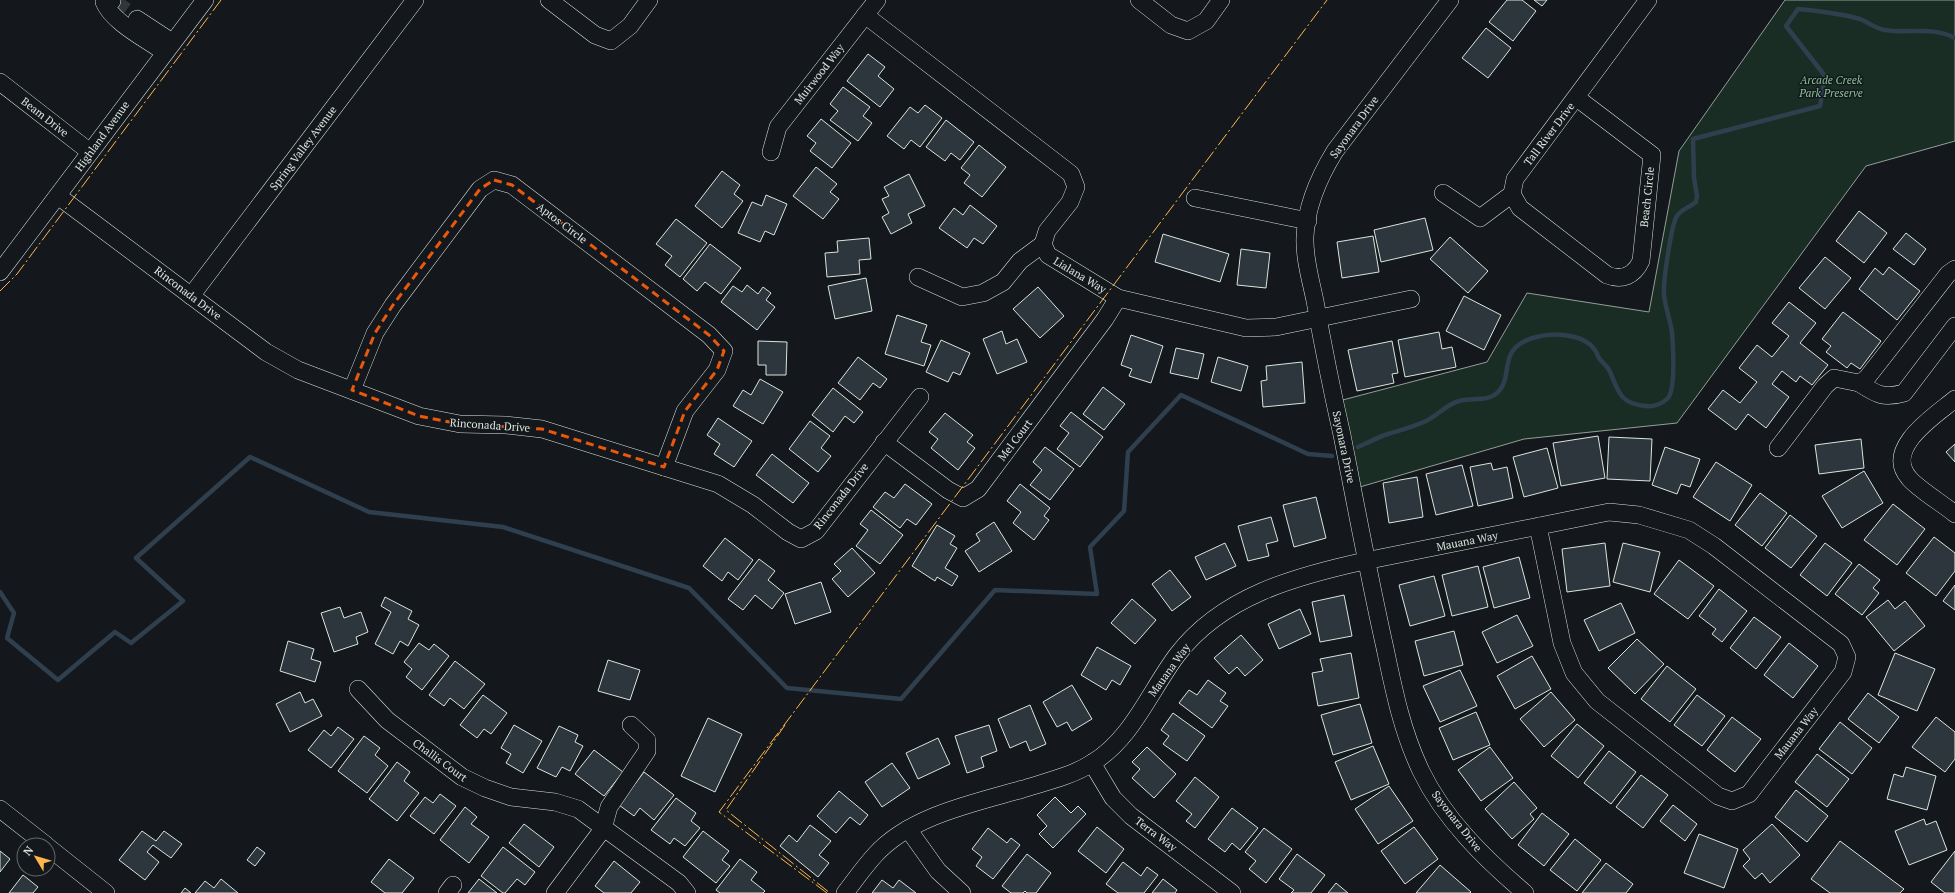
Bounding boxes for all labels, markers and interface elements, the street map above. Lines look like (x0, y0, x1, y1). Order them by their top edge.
street label: Muirwood Way (791, 41, 847, 107)
park label: Arcade Creek Park Preserve (1798, 73, 1863, 100)
street label: Sayonara Drive (1327, 93, 1382, 161)
street label: Beam Drive (19, 94, 72, 140)
street label: Highland Avenue (72, 98, 132, 174)
street label: Tall River Drive (1521, 99, 1578, 168)
street label: Spring Valley Avenue (267, 102, 340, 193)
street label: Beach Circle (1637, 166, 1657, 228)
street label: Aptos Circle (534, 199, 590, 247)
street label: Lialana Way (1051, 254, 1109, 296)
street label: Rinconada Drive (152, 263, 225, 323)
street label: Sayonara Drive (1329, 410, 1359, 485)
street label: Rinconada Drive (449, 415, 531, 435)
street label: Mel Court (995, 416, 1035, 464)
street label: Rinconada Drive (811, 460, 872, 532)
street label: Mauana Way (1435, 528, 1499, 554)
street label: Mauana Way (1145, 640, 1193, 699)
street label: Mauana Way (1771, 704, 1821, 762)
street label: Challis Court (410, 736, 470, 784)
street label: Sayonara Drive (1429, 788, 1485, 855)
street label: Terra Way (1132, 814, 1180, 855)
north arrow (16, 837, 56, 877)
text: N (20, 843, 37, 858)

